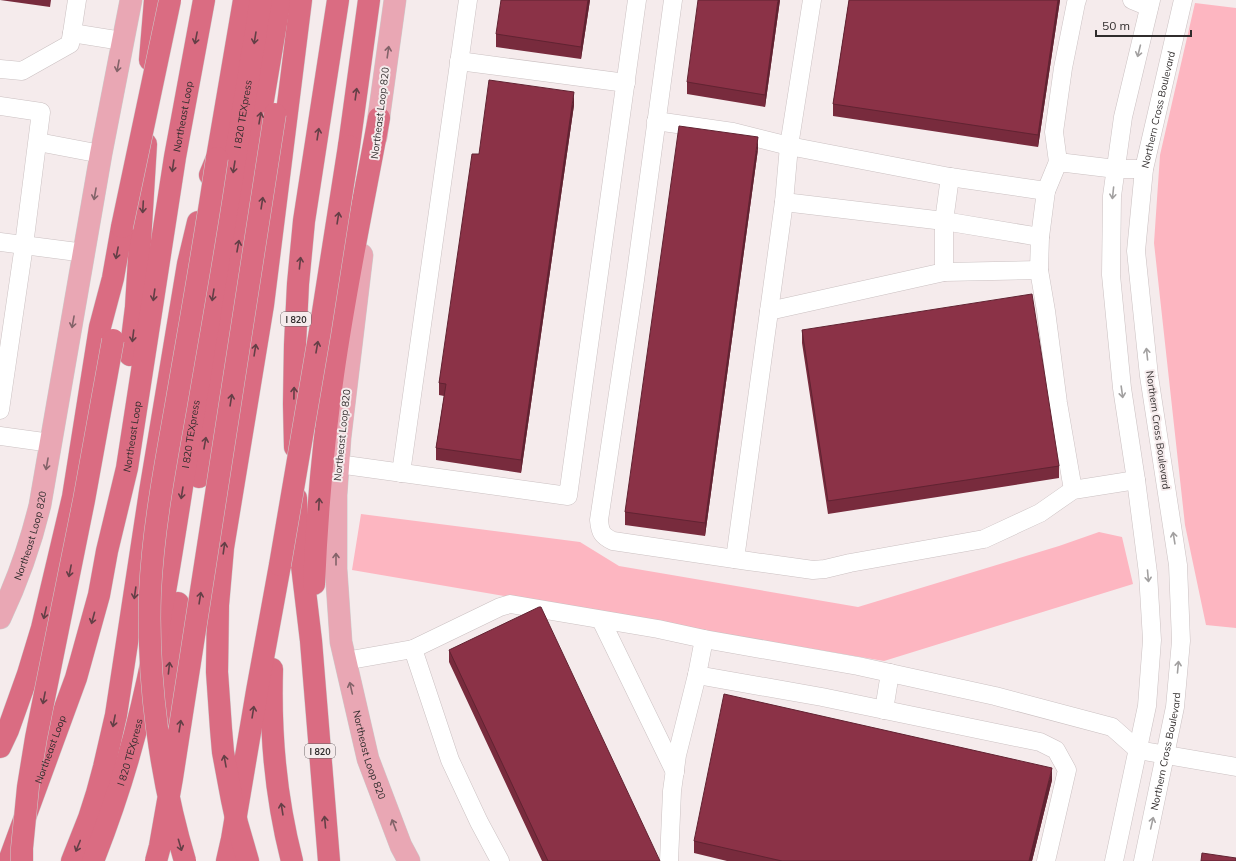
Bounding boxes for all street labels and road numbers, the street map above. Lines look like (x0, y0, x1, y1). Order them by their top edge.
street label: Northern Cross Boulevard (1138, 50, 1178, 169)
street label: Northeast Loop 820 (368, 66, 392, 160)
street label: I 820 TEXpress (230, 79, 254, 149)
street label: Northeast Loop (170, 80, 195, 153)
road number: I 820 (281, 312, 311, 326)
street label: Northern Cross Boulevard (1143, 370, 1173, 490)
street label: Northeast Loop 820 (331, 388, 353, 482)
street label: I 820 TEXpress (178, 399, 202, 469)
street label: Northeast Loop (120, 400, 144, 473)
street label: Northeast Loop 820 (11, 490, 49, 582)
street label: Northern Cross Boulevard (1147, 692, 1183, 811)
street label: Northeast Loop 820 (350, 709, 389, 801)
street label: Northeast Loop (31, 713, 68, 785)
street label: I 820 TEXpress (114, 717, 145, 787)
road number: I 820 (305, 744, 335, 758)

